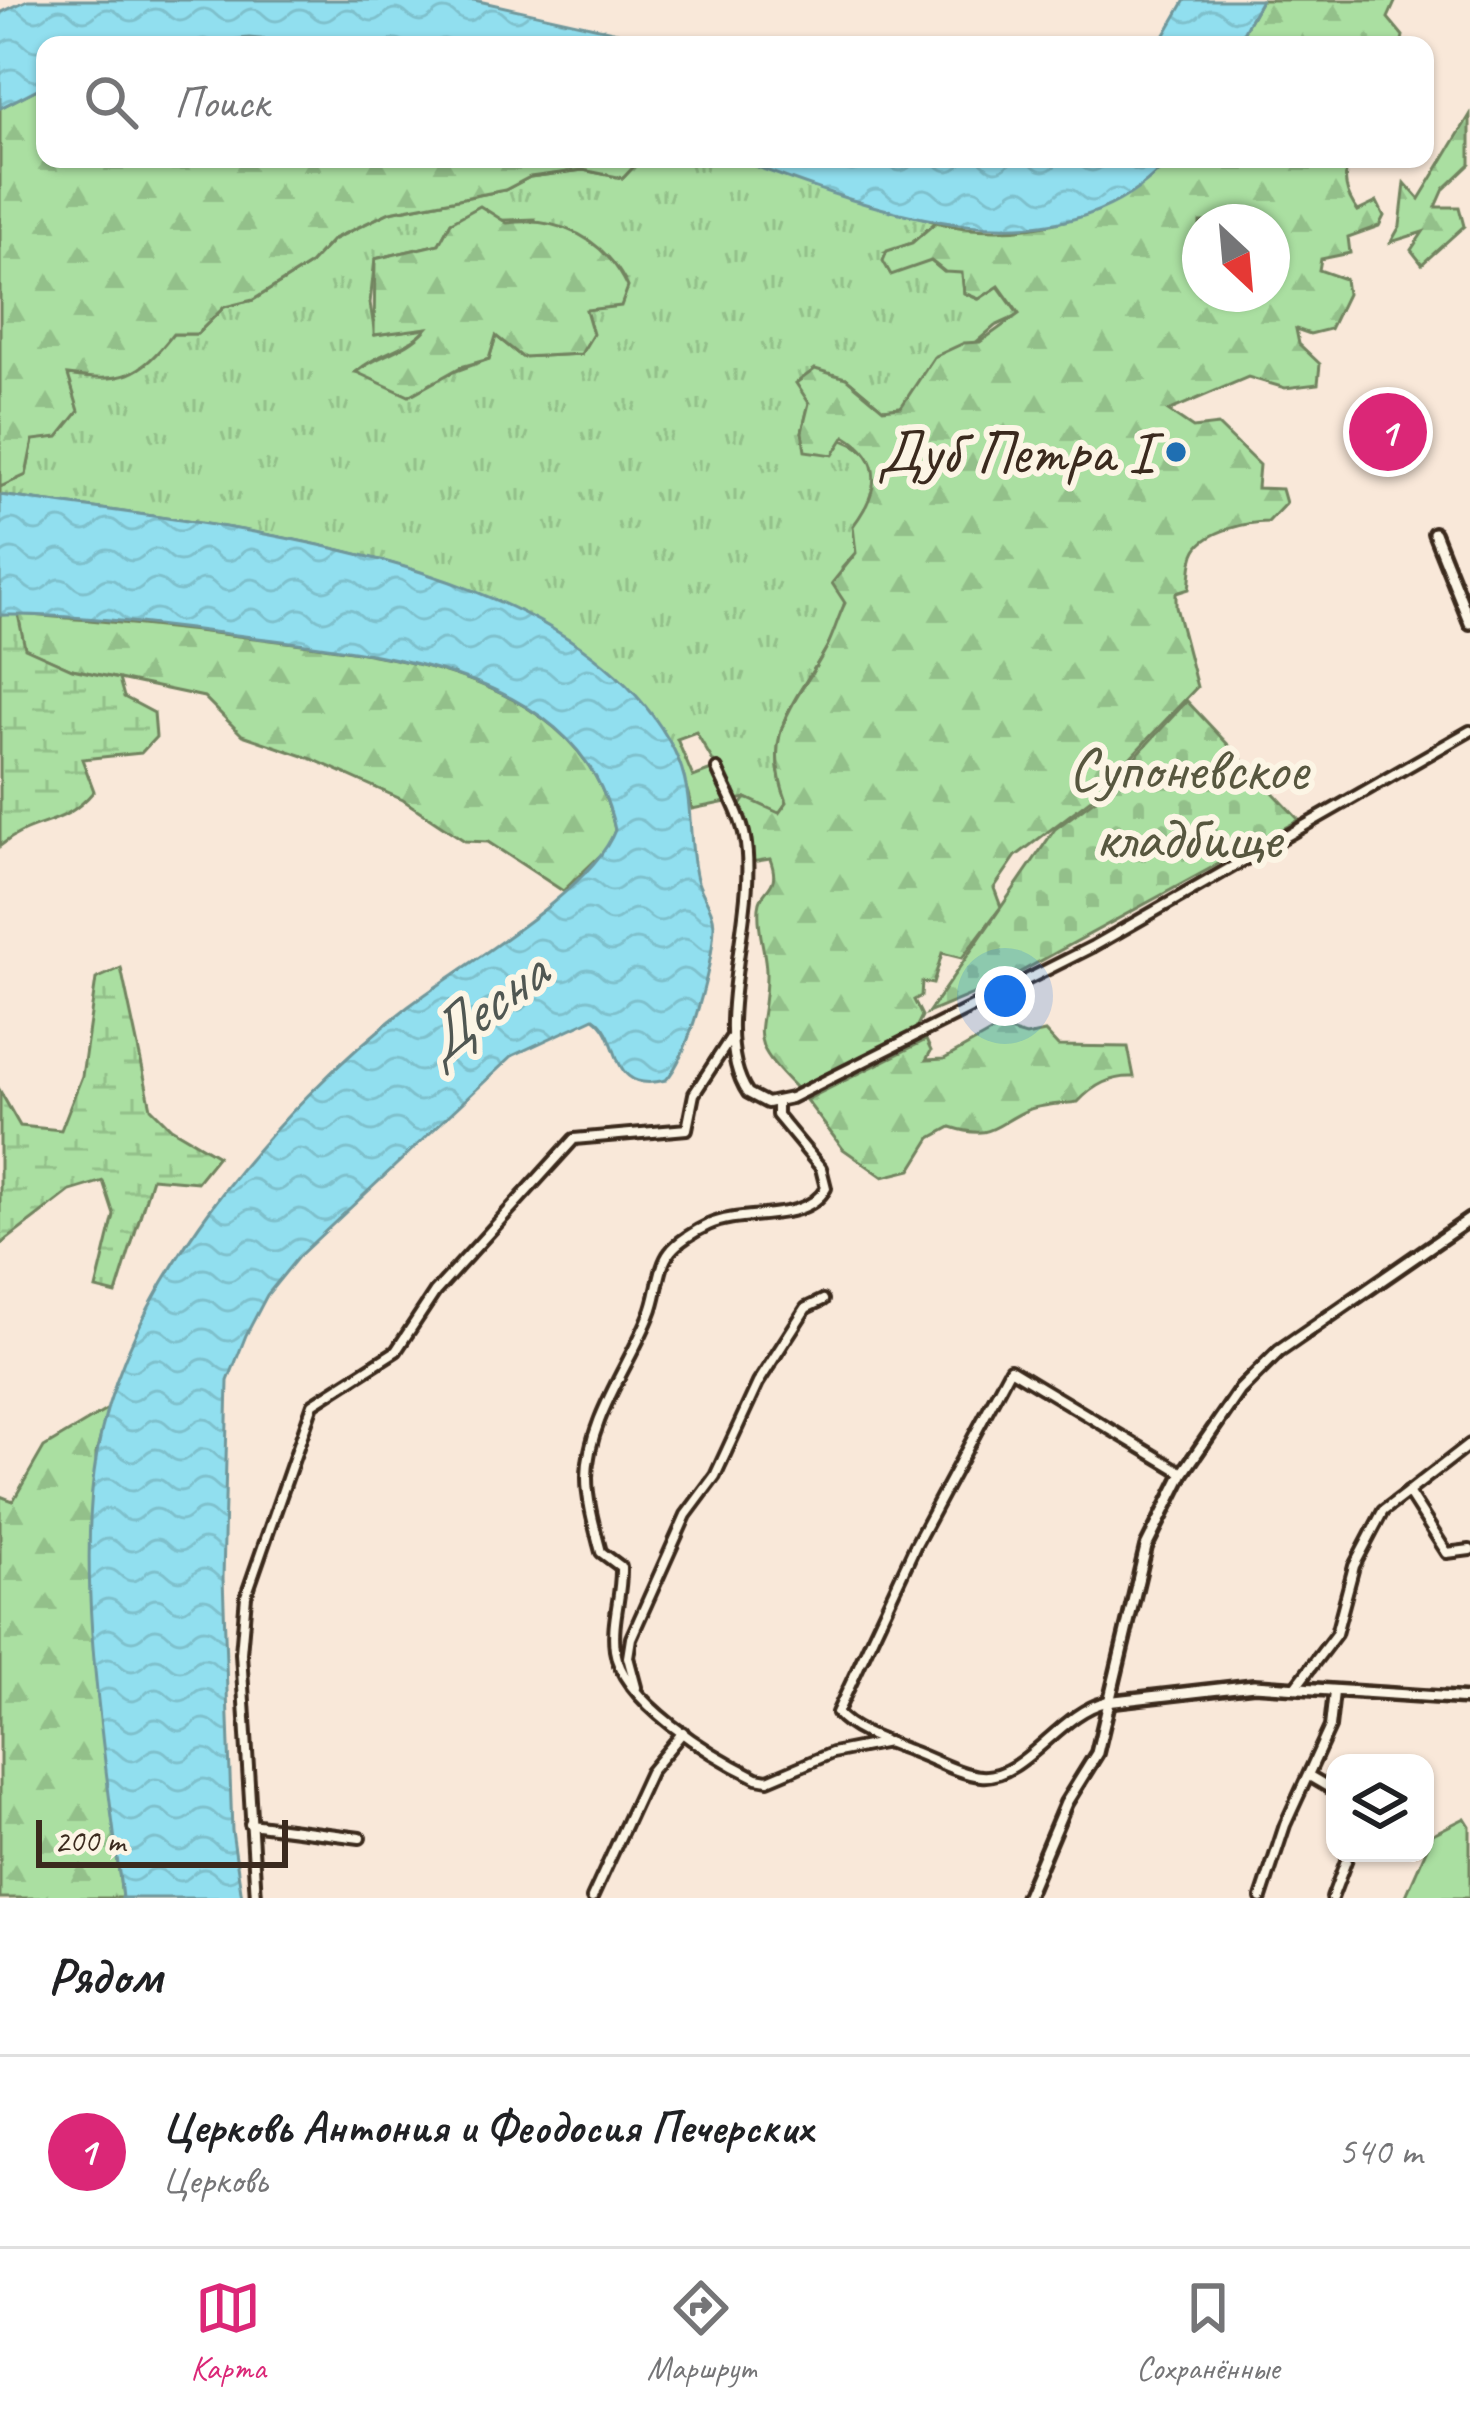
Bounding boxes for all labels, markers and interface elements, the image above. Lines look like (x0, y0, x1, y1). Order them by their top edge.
search box (36, 36, 1434, 168)
icon: search (78, 69, 144, 135)
text: Поиск (174, 74, 269, 131)
north arrow (1182, 204, 1290, 312)
pin: 1 (1349, 387, 1427, 477)
place label: Дуб Петра I (877, 414, 1165, 490)
marker: Дуб Петра I (1163, 439, 1189, 465)
park label: Супоневское кладбище (1068, 731, 1311, 876)
water label: Десна (403, 931, 567, 1082)
your location (975, 966, 1035, 1026)
map controls (1326, 1754, 1434, 1862)
button: layers (1326, 1754, 1434, 1862)
scale bar (36, 1814, 288, 1867)
text: 200 m (54, 1820, 125, 1862)
text: Рядом (48, 1944, 162, 2008)
text: Церковь Антония и Феодосия Печерских (162, 2099, 812, 2156)
text: 1 (78, 2127, 96, 2176)
text: 540 m (1338, 2127, 1422, 2176)
text: Церковь (162, 2156, 267, 2205)
tab: Карта (190, 2275, 266, 2389)
tab: Маршрут (647, 2275, 756, 2389)
tab: Сохранённые (1136, 2275, 1280, 2389)

